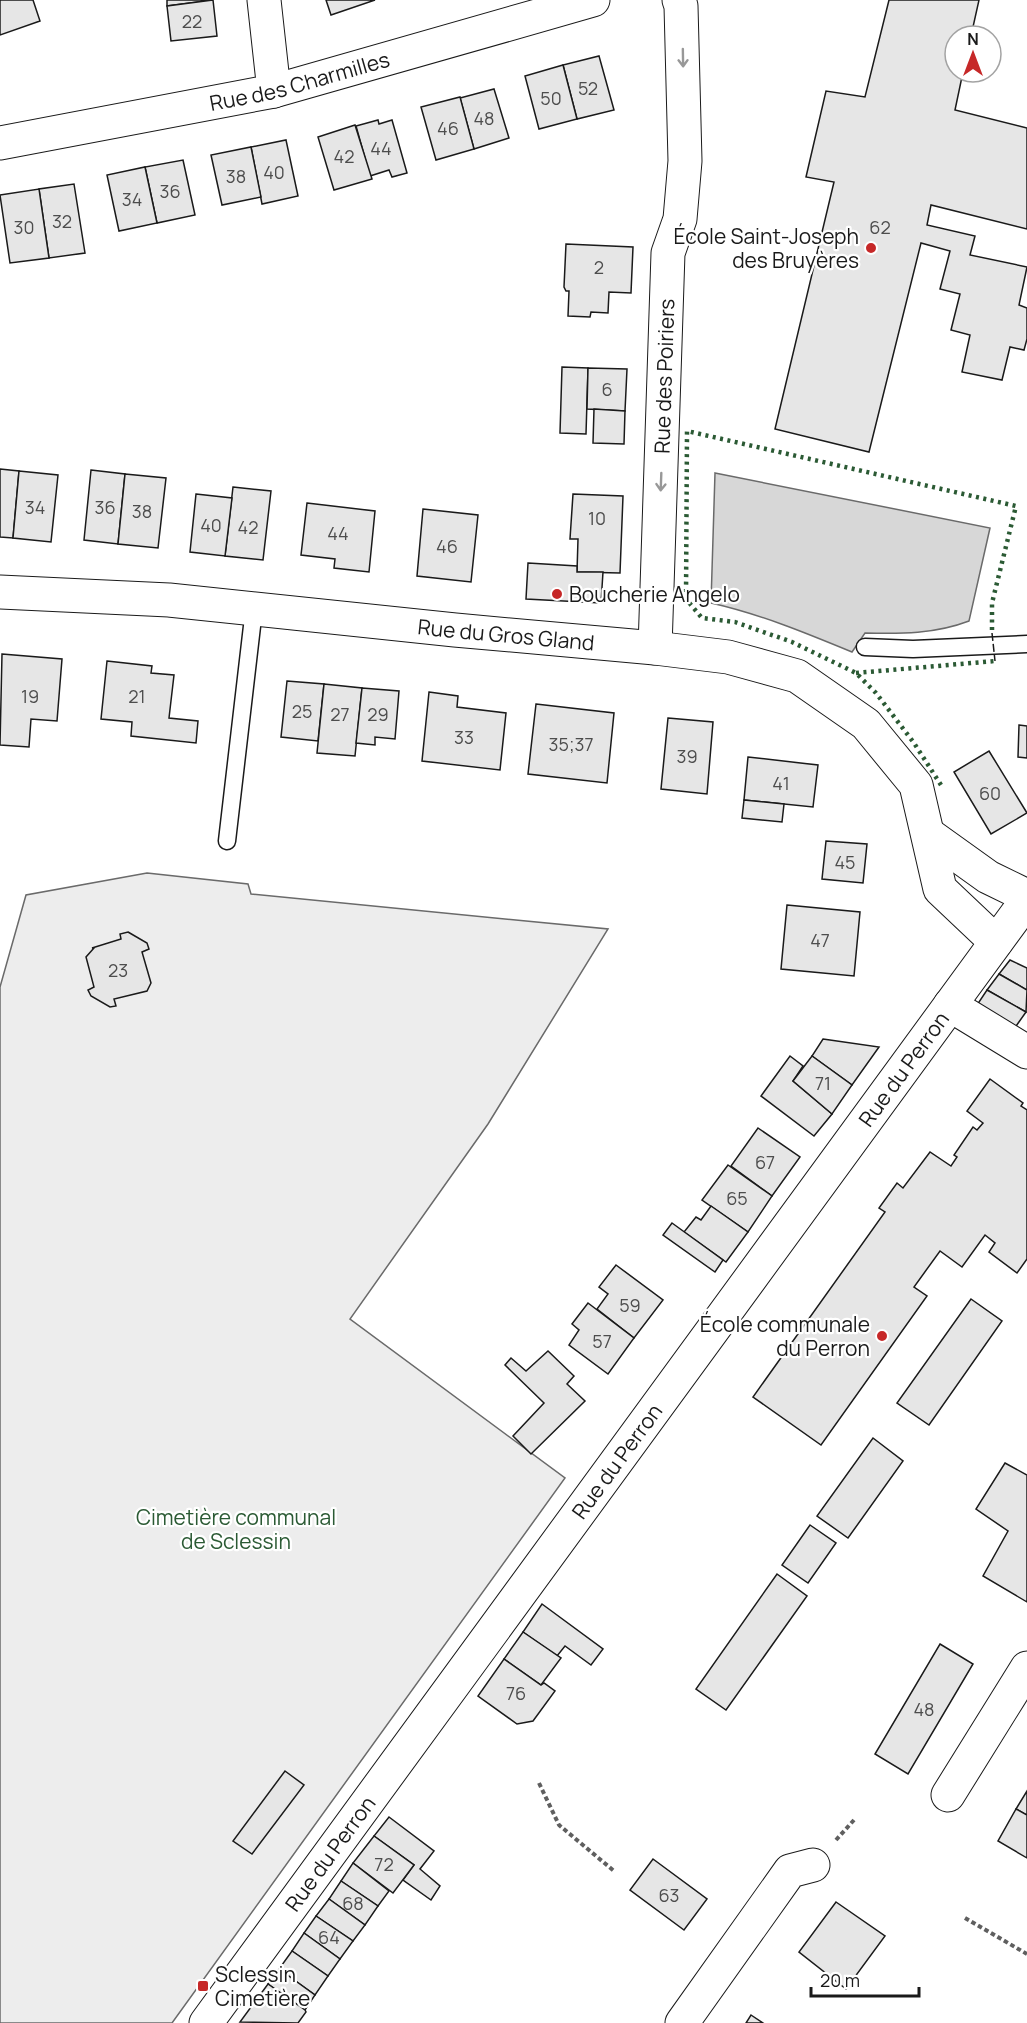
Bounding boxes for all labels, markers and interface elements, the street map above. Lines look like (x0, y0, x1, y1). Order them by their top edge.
house number: 22 (182, 9, 202, 33)
north arrow (943, 24, 1003, 84)
text: N (967, 28, 979, 50)
street label: Rue des Charmilles (207, 45, 393, 117)
one-way arrow (677, 48, 688, 68)
house number: 52 (578, 76, 598, 100)
house number: 50 (540, 86, 562, 110)
house number: 48 (473, 106, 495, 130)
house number: 46 (437, 116, 459, 140)
house number: 44 (370, 136, 392, 160)
house number: 42 (334, 144, 354, 168)
house number: 40 (263, 160, 285, 184)
house number: 38 (226, 164, 246, 188)
house number: 36 (159, 179, 181, 203)
house number: 34 (122, 187, 142, 211)
house number: 32 (52, 209, 72, 233)
house number: 30 (14, 215, 34, 239)
house number: 62 (869, 215, 891, 239)
place label: École Saint-Joseph des Bruyères (673, 222, 859, 274)
marker: École Saint-Joseph des Bruyères (864, 241, 878, 255)
house number: 2 (594, 255, 604, 279)
street label: Rue des Poiriers (647, 298, 680, 454)
house number: 6 (601, 377, 613, 401)
one-way arrow (655, 471, 666, 491)
house number: 34 (25, 495, 45, 519)
house number: 36 (94, 495, 116, 519)
house number: 38 (132, 499, 152, 523)
house number: 10 (588, 506, 606, 530)
house number: 40 (200, 513, 222, 537)
house number: 42 (238, 515, 258, 539)
house number: 44 (327, 521, 349, 545)
house number: 46 (436, 534, 458, 558)
place label: Boucherie Angelo (569, 580, 740, 608)
marker: Boucherie Angelo (550, 587, 564, 601)
street label: Rue du Gros Gland (416, 612, 596, 656)
house number: 19 (21, 684, 39, 708)
house number: 21 (128, 684, 146, 708)
house number: 25 (292, 699, 312, 723)
house number: 27 (330, 702, 350, 726)
house number: 29 (367, 702, 389, 726)
house number: 33 (454, 725, 474, 749)
house number: 35;37 (549, 732, 593, 756)
house number: 39 (676, 744, 698, 768)
house number: 41 (772, 771, 790, 795)
house number: 60 (979, 781, 1001, 805)
house number: 45 (834, 850, 856, 874)
house number: 47 (810, 928, 830, 952)
house number: 23 (108, 958, 128, 982)
street label: Rue du Perron (852, 1006, 955, 1132)
house number: 71 (815, 1071, 831, 1095)
house number: 67 (755, 1150, 775, 1174)
house number: 65 (726, 1186, 748, 1210)
house number: 59 (619, 1293, 641, 1317)
place label: École communale du Perron (700, 1310, 870, 1362)
house number: 57 (592, 1329, 612, 1353)
marker: École communale du Perron (875, 1329, 889, 1343)
street label: Rue du Perron (565, 1398, 668, 1524)
park label: Cimetière communal de Sclessin (136, 1503, 336, 1555)
house number: 76 (506, 1681, 526, 1705)
house number: 48 (913, 1697, 935, 1721)
street label: Rue du Perron (278, 1790, 381, 1917)
house number: 72 (374, 1852, 394, 1876)
house number: 63 (658, 1883, 680, 1907)
house number: 68 (342, 1891, 364, 1915)
house number: 64 (318, 1925, 340, 1949)
place label: Sclessin Cimetière (215, 1960, 310, 2012)
scale bar (811, 1960, 919, 1998)
text: 20 m (820, 1968, 860, 1992)
marker: Sclessin Cimetière (196, 1979, 210, 1993)

